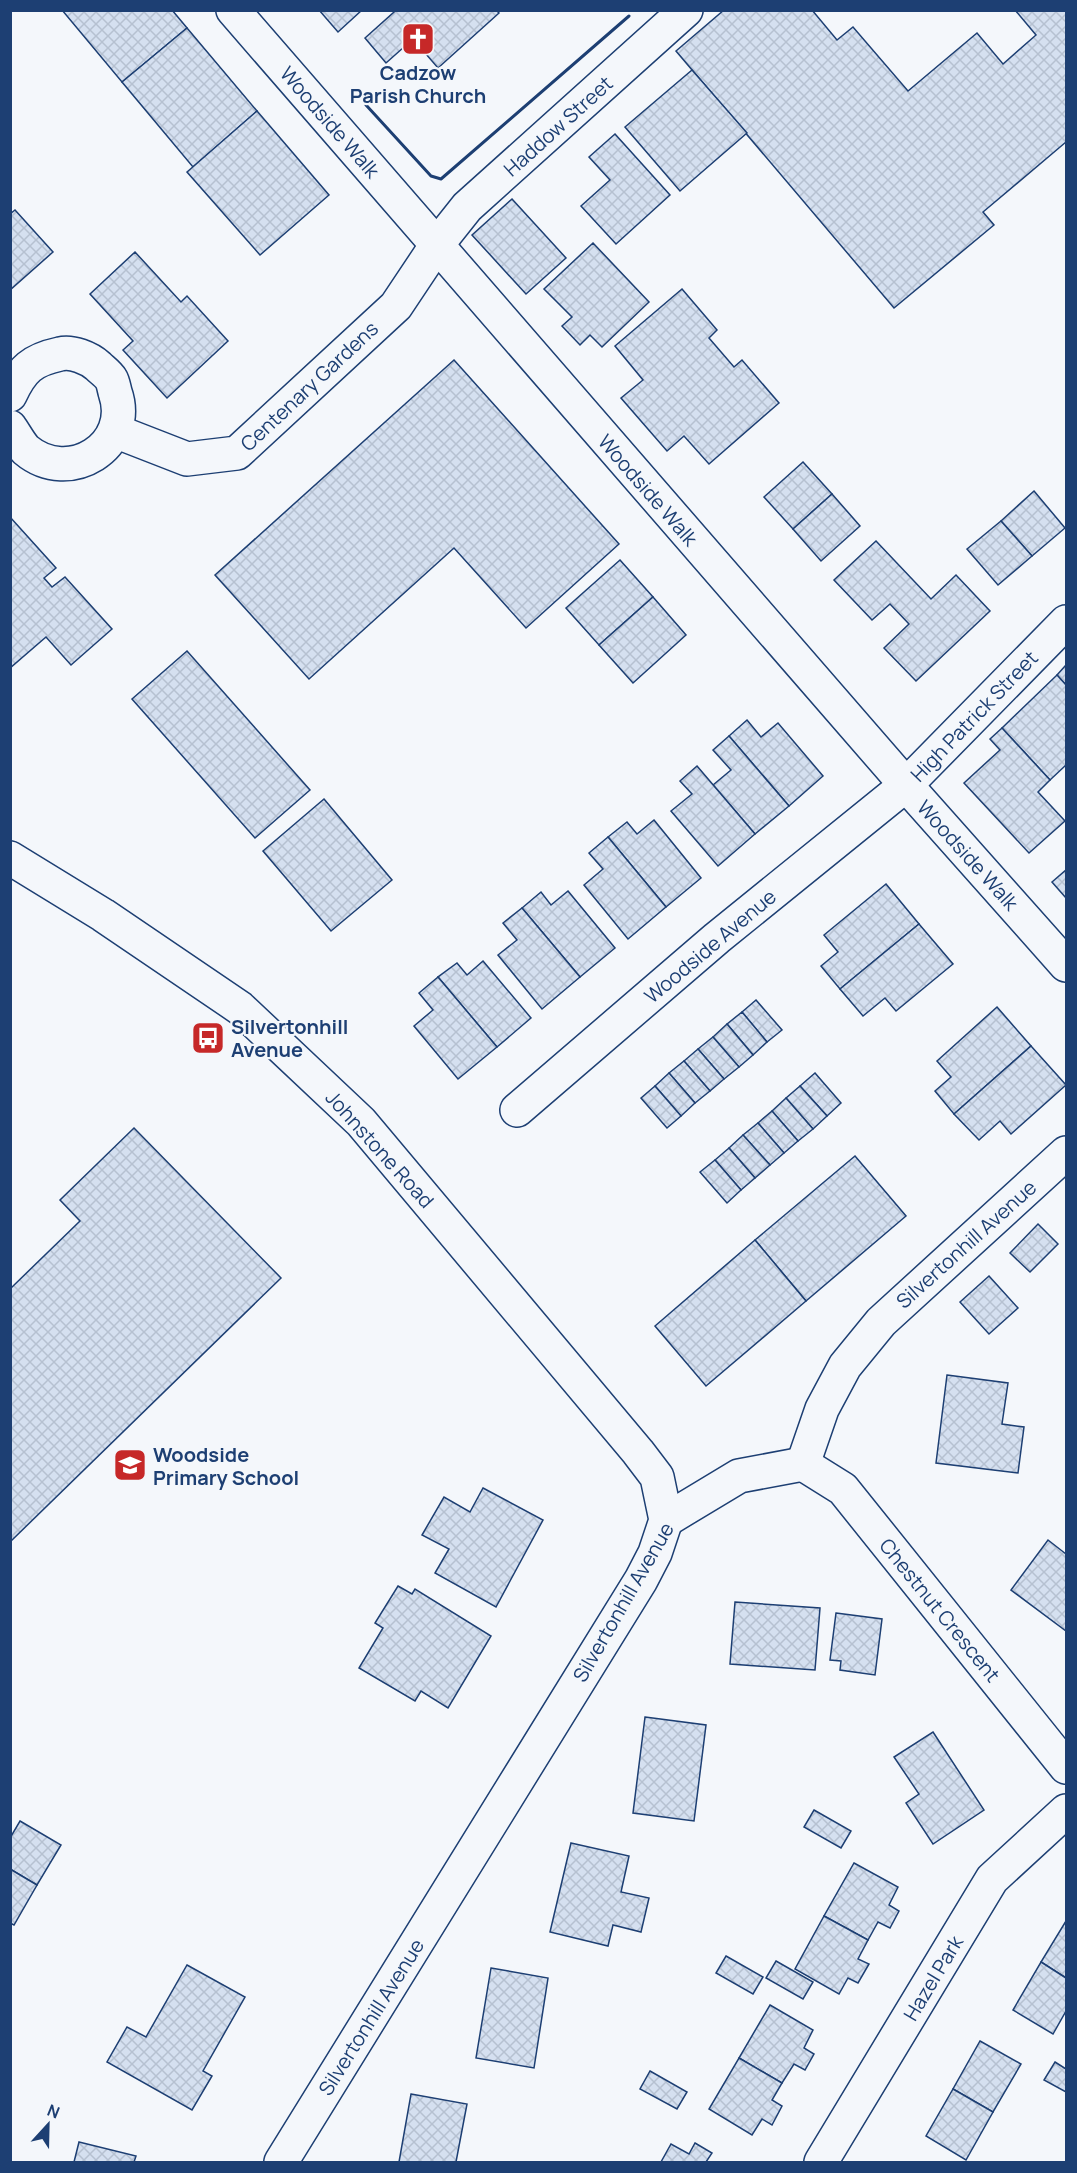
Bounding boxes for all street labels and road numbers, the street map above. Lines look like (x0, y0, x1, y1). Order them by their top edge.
street label: Woodside Walk (274, 61, 387, 184)
street label: Haddow Street (498, 70, 618, 182)
street label: Centenary Gardens (234, 315, 384, 457)
street label: Woodside Walk (592, 429, 705, 552)
street label: High Patrick Street (904, 645, 1044, 787)
street label: Woodside Walk (911, 794, 1025, 917)
street label: Woodside Avenue (638, 883, 782, 1009)
street label: Johnstone Road (320, 1084, 440, 1214)
street label: Silvertonhill Avenue (890, 1174, 1042, 1314)
street label: Silvertonhill Avenue (566, 1517, 680, 1687)
street label: Chestnut Crescent (874, 1532, 1006, 1688)
street label: Hazel Park (897, 1929, 970, 2026)
street label: Silvertonhill Avenue (312, 1934, 430, 2100)

